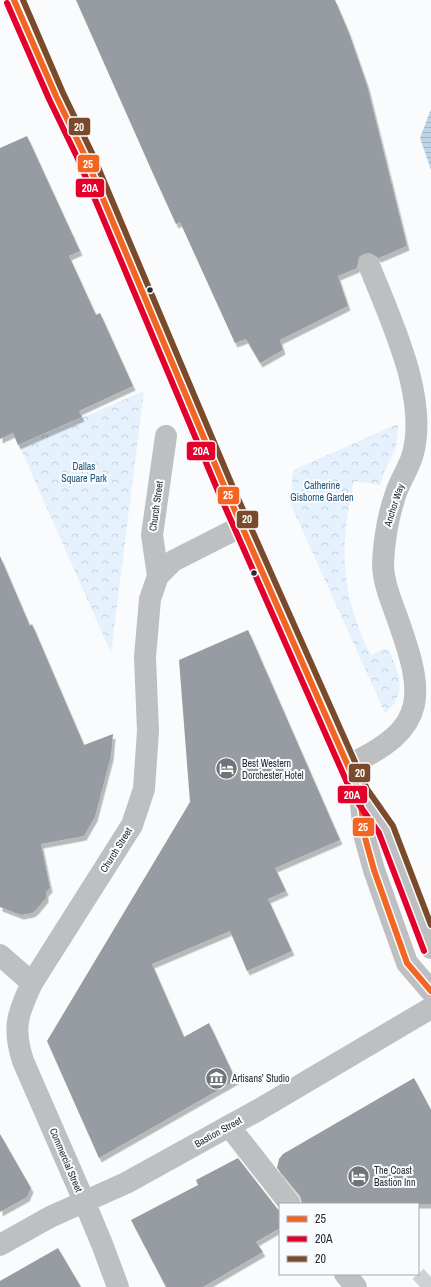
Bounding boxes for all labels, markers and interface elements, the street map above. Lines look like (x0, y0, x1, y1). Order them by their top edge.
line badge: 20 (68, 117, 91, 136)
text: 20 (74, 120, 84, 134)
line badge: 25 (77, 154, 100, 173)
text: 25 (83, 157, 93, 171)
line badge: 20A (75, 178, 105, 198)
text: 20A (82, 181, 99, 195)
unlabelled marker (145, 285, 155, 295)
line badge: 20A (186, 441, 216, 461)
text: 20A (193, 444, 210, 458)
park label: Dallas Square Park (61, 460, 108, 485)
street label: Church Street (146, 479, 166, 532)
park label: Catherine Gisborne Garden (290, 479, 354, 504)
street label: Anchor Way (381, 481, 407, 529)
line badge: 25 (217, 486, 240, 505)
text: 25 (223, 488, 233, 502)
line badge: 20 (236, 510, 259, 529)
text: 20 (242, 512, 252, 526)
unlabelled marker (249, 568, 259, 578)
hotel icon: Best Western Dorchester Hotel (214, 756, 240, 782)
place label: Best Western Dorchester Hotel (242, 757, 304, 782)
line badge: 20 (348, 763, 371, 783)
text: 20 (355, 766, 365, 780)
line badge: 20A (337, 785, 368, 804)
text: 20A (344, 788, 361, 802)
line badge: 25 (352, 817, 375, 837)
text: 25 (358, 820, 368, 834)
street label: Church Street (97, 824, 135, 875)
museum icon: Artisans' Studio (203, 1065, 229, 1091)
place label: Artisans' Studio (231, 1072, 290, 1085)
street label: Bastion Street (192, 1113, 245, 1150)
street label: Commercial Street (47, 1126, 86, 1195)
hotel icon: The Coast Bastion Inn (346, 1163, 372, 1189)
place label: The Coast Bastion Inn (374, 1164, 416, 1189)
legend (279, 1203, 419, 1275)
text: 25 (315, 1211, 326, 1227)
text: 20A (315, 1231, 333, 1247)
text: 20 (315, 1251, 326, 1267)

